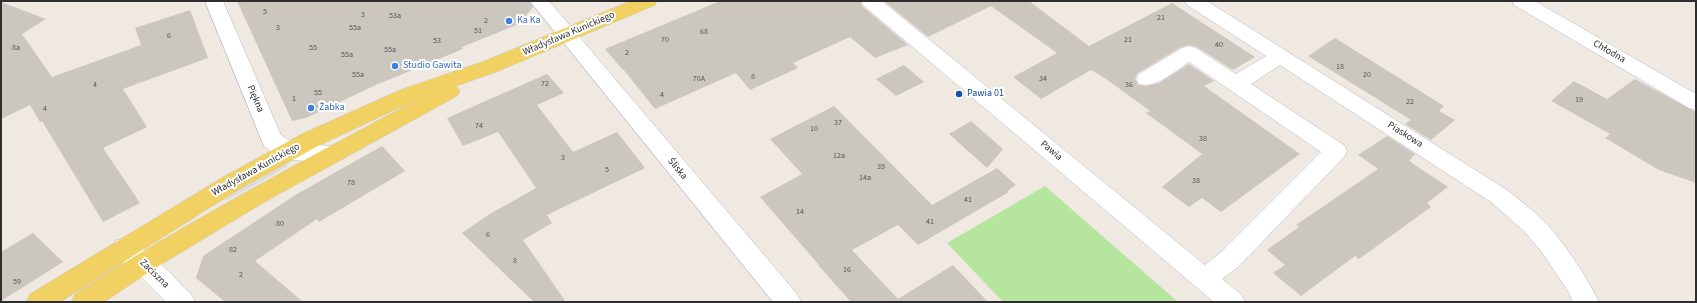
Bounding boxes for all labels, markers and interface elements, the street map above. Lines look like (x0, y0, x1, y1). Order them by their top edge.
house number: 5 (263, 7, 267, 17)
street label: Władysława Kunickiego (521, 9, 617, 59)
house number: 3 (361, 10, 365, 20)
house number: 53a (389, 11, 401, 21)
house number: 21 (1157, 13, 1165, 23)
place label: Ka Ka (517, 15, 541, 27)
house number: 2 (484, 16, 488, 26)
marker: Ka Ka (504, 16, 514, 26)
house number: 3 (276, 23, 280, 33)
house number: 55a (349, 23, 361, 33)
house number: 51 (474, 26, 482, 36)
house number: 68 (700, 27, 708, 37)
house number: 6 (167, 31, 171, 41)
house number: 70 (661, 35, 669, 45)
house number: 21 (1124, 35, 1132, 45)
house number: 53 (433, 36, 441, 46)
street label: Chłodna (1591, 38, 1627, 66)
house number: 40 (1215, 40, 1223, 50)
house number: 8a (12, 43, 20, 53)
house number: 55 (309, 43, 317, 53)
house number: 55a (384, 45, 396, 55)
house number: 2 (625, 48, 629, 58)
house number: 55a (341, 50, 353, 60)
place label: Studio Gawita (403, 60, 461, 72)
marker: Studio Gawita (390, 61, 400, 71)
house number: 18 (1336, 62, 1344, 72)
house number: 55a (352, 70, 364, 80)
house number: 20 (1363, 70, 1371, 80)
house number: 8 (751, 72, 755, 82)
house number: 70A (693, 74, 705, 84)
house number: 34 (1039, 74, 1047, 84)
house number: 72 (541, 79, 549, 89)
house number: 4 (93, 80, 97, 90)
house number: 36 (1125, 80, 1133, 90)
street label: Piękna (244, 84, 266, 114)
house number: 55 (314, 88, 322, 98)
place label: Pawia 01 (967, 88, 1004, 100)
marker: Pawia 01 (954, 89, 964, 99)
house number: 4 (660, 90, 664, 100)
house number: 1 (292, 94, 296, 104)
house number: 19 (1575, 95, 1583, 105)
house number: 22 (1406, 97, 1414, 107)
place label: Żabka (319, 102, 345, 114)
marker: Żabka (306, 103, 316, 113)
house number: 4 (43, 104, 47, 114)
house number: 37 (834, 118, 842, 128)
street label: Piaskowa (1385, 119, 1425, 151)
house number: 74 (475, 121, 483, 131)
house number: 10 (810, 124, 818, 134)
house number: 38 (1199, 134, 1207, 144)
street label: Pawia (1038, 138, 1064, 164)
street label: Władysława Kunickiego (210, 141, 302, 199)
house number: 12a (833, 151, 845, 161)
house number: 3 (561, 153, 565, 163)
street label: Śliska (665, 156, 689, 182)
house number: 39 (877, 162, 885, 172)
house number: 5 (605, 165, 609, 175)
house number: 14a (859, 173, 871, 183)
house number: 38 (1192, 176, 1200, 186)
house number: 78 (347, 178, 355, 188)
house number: 41 (964, 195, 972, 205)
house number: 14 (796, 207, 804, 217)
house number: 41 (926, 217, 934, 227)
house number: 80 (276, 219, 284, 229)
house number: 6 (486, 230, 490, 240)
house number: 82 (229, 245, 237, 255)
house number: 8 (513, 256, 517, 266)
street label: Zaciszna (137, 257, 171, 291)
house number: 16 (843, 265, 851, 275)
house number: 2 (239, 270, 243, 280)
house number: 59 (13, 277, 21, 287)

